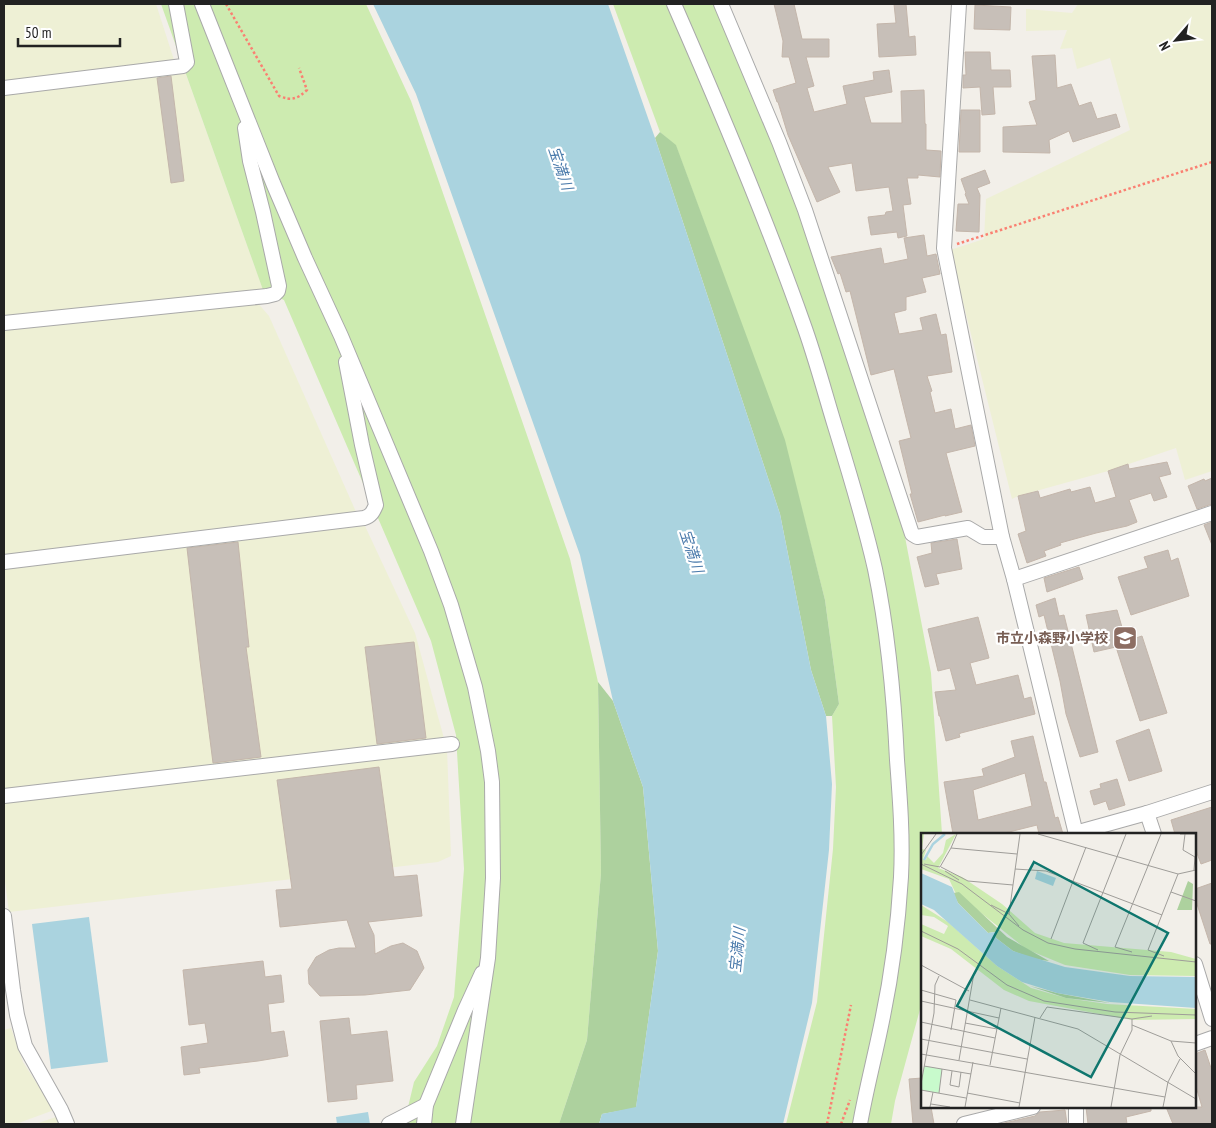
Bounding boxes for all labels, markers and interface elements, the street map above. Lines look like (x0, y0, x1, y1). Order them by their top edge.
scale bar (18, 15, 120, 47)
north arrow (1151, 15, 1201, 65)
text: 50 m (25, 23, 51, 42)
text: N (1155, 39, 1174, 54)
water label: 宝満川 (545, 144, 578, 194)
water label: 宝満川 (676, 527, 709, 577)
school or university icon: 市立小森野小学校 (1112, 625, 1138, 651)
place label: 市立小森野小学校 (996, 629, 1108, 647)
inset map (921, 833, 1196, 1108)
water label: 宝満川 (725, 925, 749, 973)

